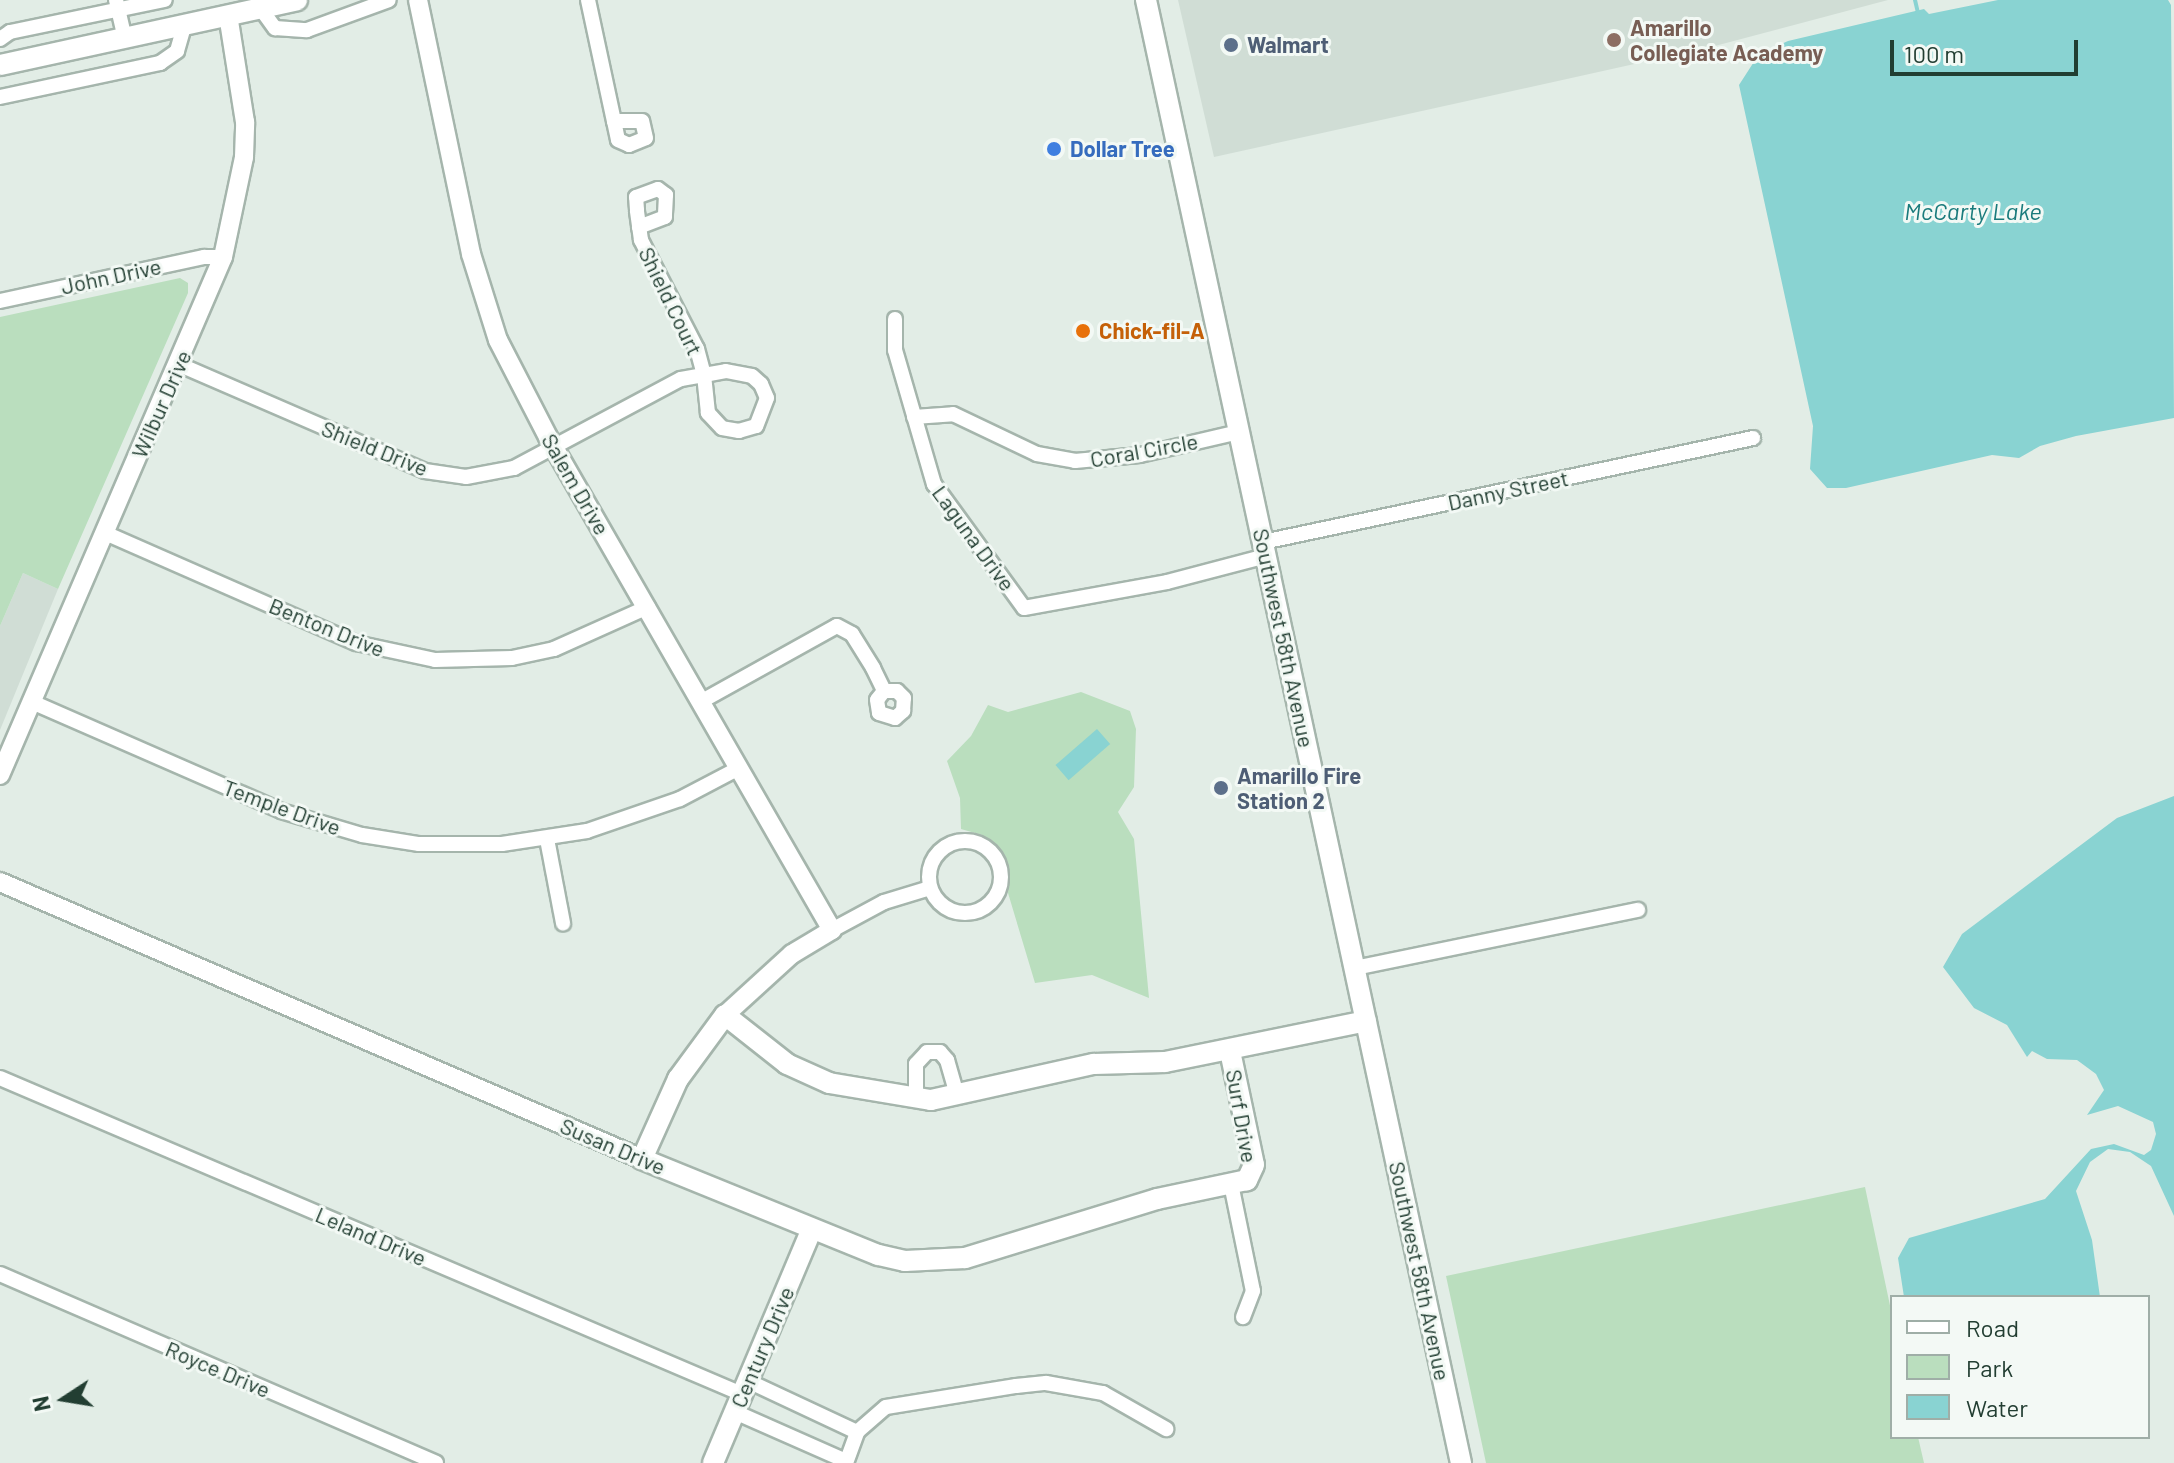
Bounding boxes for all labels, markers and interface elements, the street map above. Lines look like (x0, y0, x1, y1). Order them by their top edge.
place label: Amarillo Collegiate Academy (1630, 14, 1823, 66)
scale bar (1894, 24, 2082, 74)
marker: Amarillo Collegiate Academy (1605, 31, 1623, 49)
place label: Walmart (1247, 32, 1329, 58)
marker: Walmart (1222, 36, 1240, 54)
text: 100 m (1904, 39, 1964, 68)
place label: Dollar Tree (1070, 136, 1175, 162)
marker: Dollar Tree (1045, 140, 1063, 158)
water label: McCarty Lake (1904, 197, 2042, 225)
street label: Shield Court (634, 243, 708, 359)
street label: John Drive (58, 253, 164, 299)
place label: Chick-fil-A (1099, 318, 1205, 344)
marker: Chick-fil-A (1074, 322, 1092, 340)
street label: Wilbur Drive (126, 346, 196, 462)
street label: Shield Drive (318, 415, 432, 481)
street label: Coral Circle (1088, 428, 1200, 472)
street label: Salem Drive (536, 429, 616, 539)
street label: Danny Street (1445, 464, 1571, 516)
street label: Laguna Drive (927, 480, 1021, 596)
street label: Southwest 58th Avenue (1248, 526, 1320, 750)
street label: Benton Drive (265, 592, 389, 662)
place label: Amarillo Fire Station 2 (1237, 762, 1361, 814)
street label: Temple Drive (220, 774, 344, 840)
marker: Amarillo Fire Station 2 (1212, 779, 1230, 797)
street label: Surf Drive (1221, 1067, 1263, 1165)
street label: Susan Drive (556, 1112, 670, 1180)
street label: Southwest 58th Avenue (1384, 1159, 1456, 1383)
street label: Leland Drive (312, 1201, 430, 1271)
street label: Century Drive (725, 1283, 799, 1411)
legend (1890, 1295, 2150, 1439)
text: Road (1966, 1313, 2019, 1342)
street label: Royce Drive (162, 1335, 274, 1403)
text: Park (1966, 1353, 2013, 1382)
north arrow (24, 1359, 104, 1439)
text: Water (1966, 1393, 2028, 1422)
text: N (26, 1394, 55, 1414)

